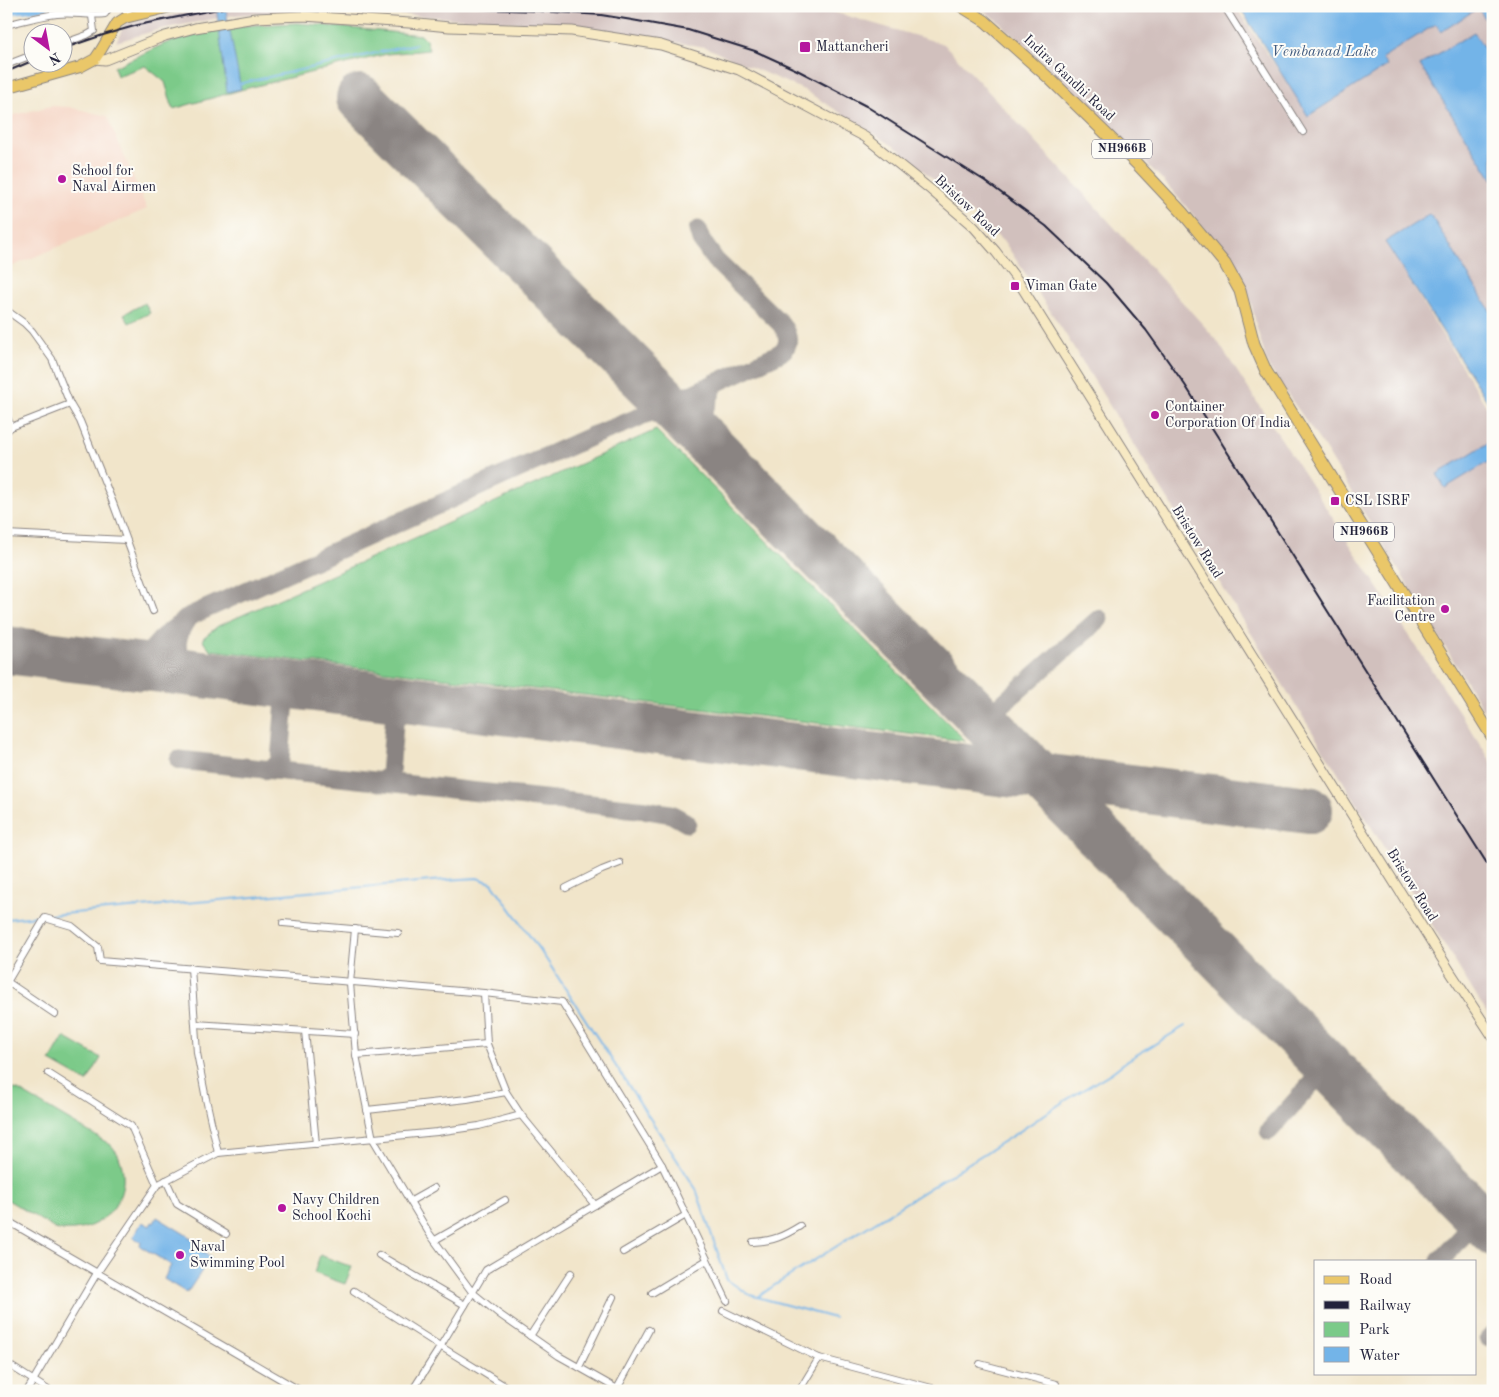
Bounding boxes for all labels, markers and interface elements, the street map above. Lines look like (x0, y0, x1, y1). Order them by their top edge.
north arrow (22, 22, 72, 72)
street label: Indira Gandhi Road (1021, 32, 1117, 124)
marker: Mattancheri (798, 40, 812, 54)
place label: Mattancheri (816, 40, 889, 54)
water label: Vembanad Lake (1271, 45, 1377, 60)
text: N (46, 49, 63, 67)
road number: NH966B (1092, 140, 1152, 158)
place label: School for Naval Airmen (72, 164, 157, 194)
marker: School for Naval Airmen (56, 173, 68, 185)
street label: Bristow Road (932, 173, 1002, 239)
place label: Viman Gate (1025, 279, 1097, 293)
marker: Viman Gate (1009, 280, 1021, 292)
place label: Container Corporation Of India (1165, 400, 1291, 430)
marker: Container Corporation Of India (1149, 409, 1161, 421)
place label: CSL ISRF (1345, 494, 1410, 508)
marker: CSL ISRF (1329, 495, 1341, 507)
street label: Bristow Road (1169, 503, 1225, 581)
road number: NH966B (1334, 522, 1394, 542)
place label: Facilitation Centre (1367, 594, 1435, 624)
marker: Facilitation Centre (1439, 603, 1451, 615)
street label: Bristow Road (1384, 846, 1440, 924)
place label: Navy Children School Kochi (292, 1193, 380, 1223)
marker: Navy Children School Kochi (276, 1202, 288, 1214)
place label: Naval Swimming Pool (190, 1240, 285, 1270)
marker: Naval Swimming Pool (174, 1249, 186, 1261)
legend (1314, 1260, 1476, 1374)
text: Road (1359, 1273, 1393, 1288)
text: Railway (1359, 1299, 1412, 1314)
text: Park (1359, 1323, 1390, 1338)
text: Water (1359, 1349, 1400, 1364)

